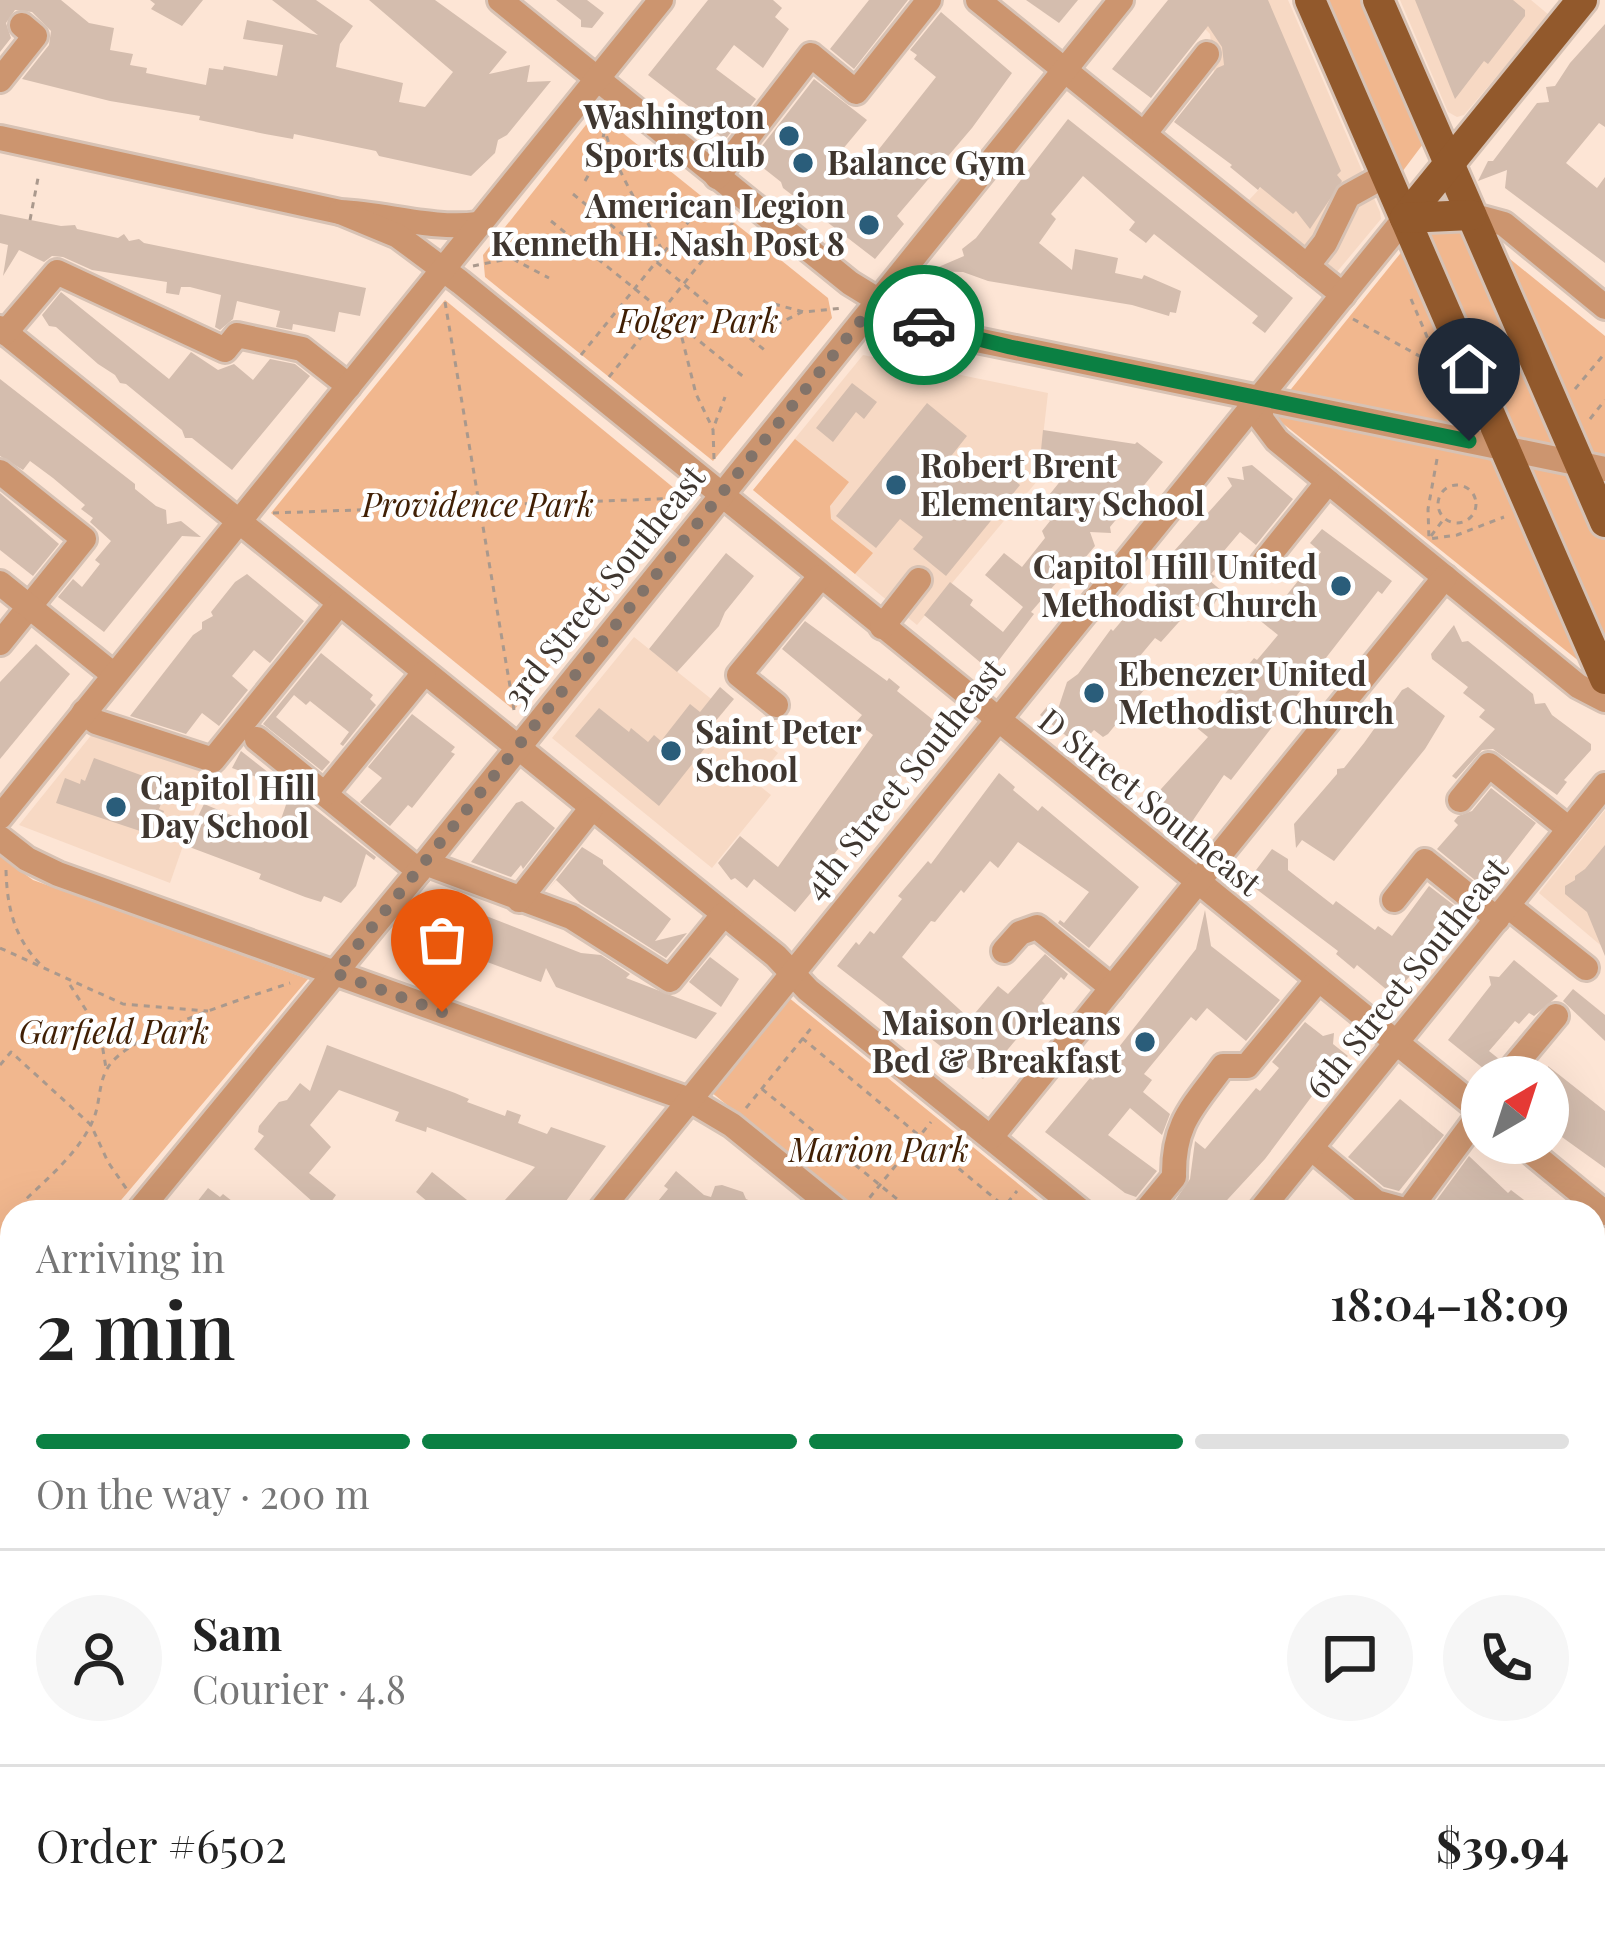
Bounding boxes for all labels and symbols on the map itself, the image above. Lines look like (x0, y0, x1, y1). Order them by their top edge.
place label: Washington Sports Club (583, 93, 765, 175)
marker: Washington Sports Club (776, 123, 802, 149)
place label: Balance Gym (827, 139, 1026, 183)
marker: Balance Gym (790, 150, 816, 176)
place label: American Legion Kenneth H. Nash Post 8 (491, 182, 845, 264)
marker: American Legion Kenneth H. Nash Post 8 (856, 212, 882, 238)
courier (864, 265, 984, 385)
park label: Folger Park (615, 297, 779, 341)
pin (1418, 318, 1520, 441)
place label: Robert Brent Elementary School (920, 442, 1205, 524)
street label: 3rd Street Southeast (491, 454, 714, 714)
marker: Robert Brent Elementary School (883, 472, 909, 498)
park label: Providence Park (360, 481, 594, 525)
place label: Capitol Hill United Methodist Church (1033, 543, 1317, 625)
marker: Capitol Hill United Methodist Church (1328, 573, 1354, 599)
street label: 4th Street Southeast (792, 647, 1014, 907)
place label: Ebenezer United Methodist Church (1118, 650, 1394, 732)
marker: Ebenezer United Methodist Church (1081, 680, 1107, 706)
street label: D Street Southeast (1031, 697, 1273, 905)
place label: Saint Peter School (695, 708, 862, 790)
marker: Saint Peter School (658, 738, 684, 764)
place label: Capitol Hill Day School (140, 764, 316, 846)
marker: Capitol Hill Day School (103, 794, 129, 820)
street label: 6th Street Southeast (1294, 846, 1517, 1107)
pin (391, 889, 493, 1012)
place label: Maison Orleans Bed & Breakfast (872, 999, 1121, 1081)
park label: Garfield Park (19, 1008, 209, 1052)
marker: Maison Orleans Bed & Breakfast (1132, 1029, 1158, 1055)
north arrow (1461, 1056, 1569, 1164)
park label: Marion Park (787, 1126, 969, 1170)

